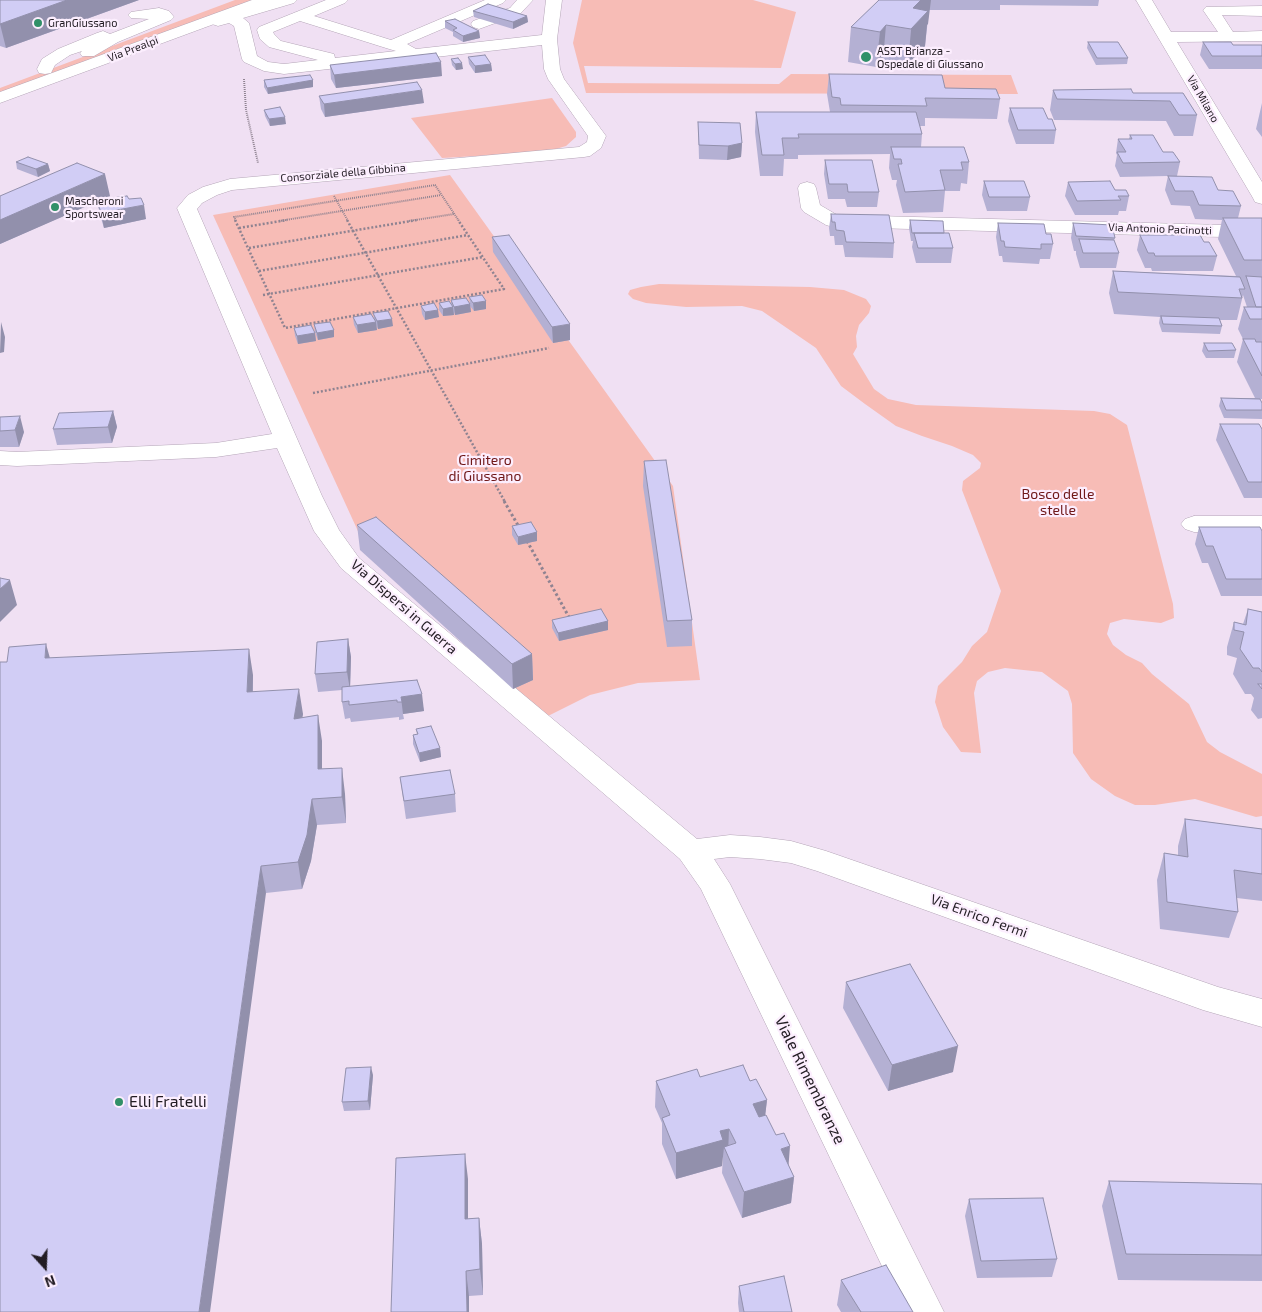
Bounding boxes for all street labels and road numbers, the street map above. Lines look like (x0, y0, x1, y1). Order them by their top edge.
street label: Via Prealpi (106, 33, 160, 65)
street label: Via Milano (1184, 73, 1222, 125)
street label: Consorziale della Gibbina (280, 161, 406, 185)
street label: Via Antonio Pacinotti (1108, 221, 1212, 237)
street label: Via Dispersi in Guerra (347, 556, 461, 658)
street label: Via Enrico Fermi (928, 891, 1030, 941)
street label: Viale Rimembranze (771, 1013, 849, 1147)

